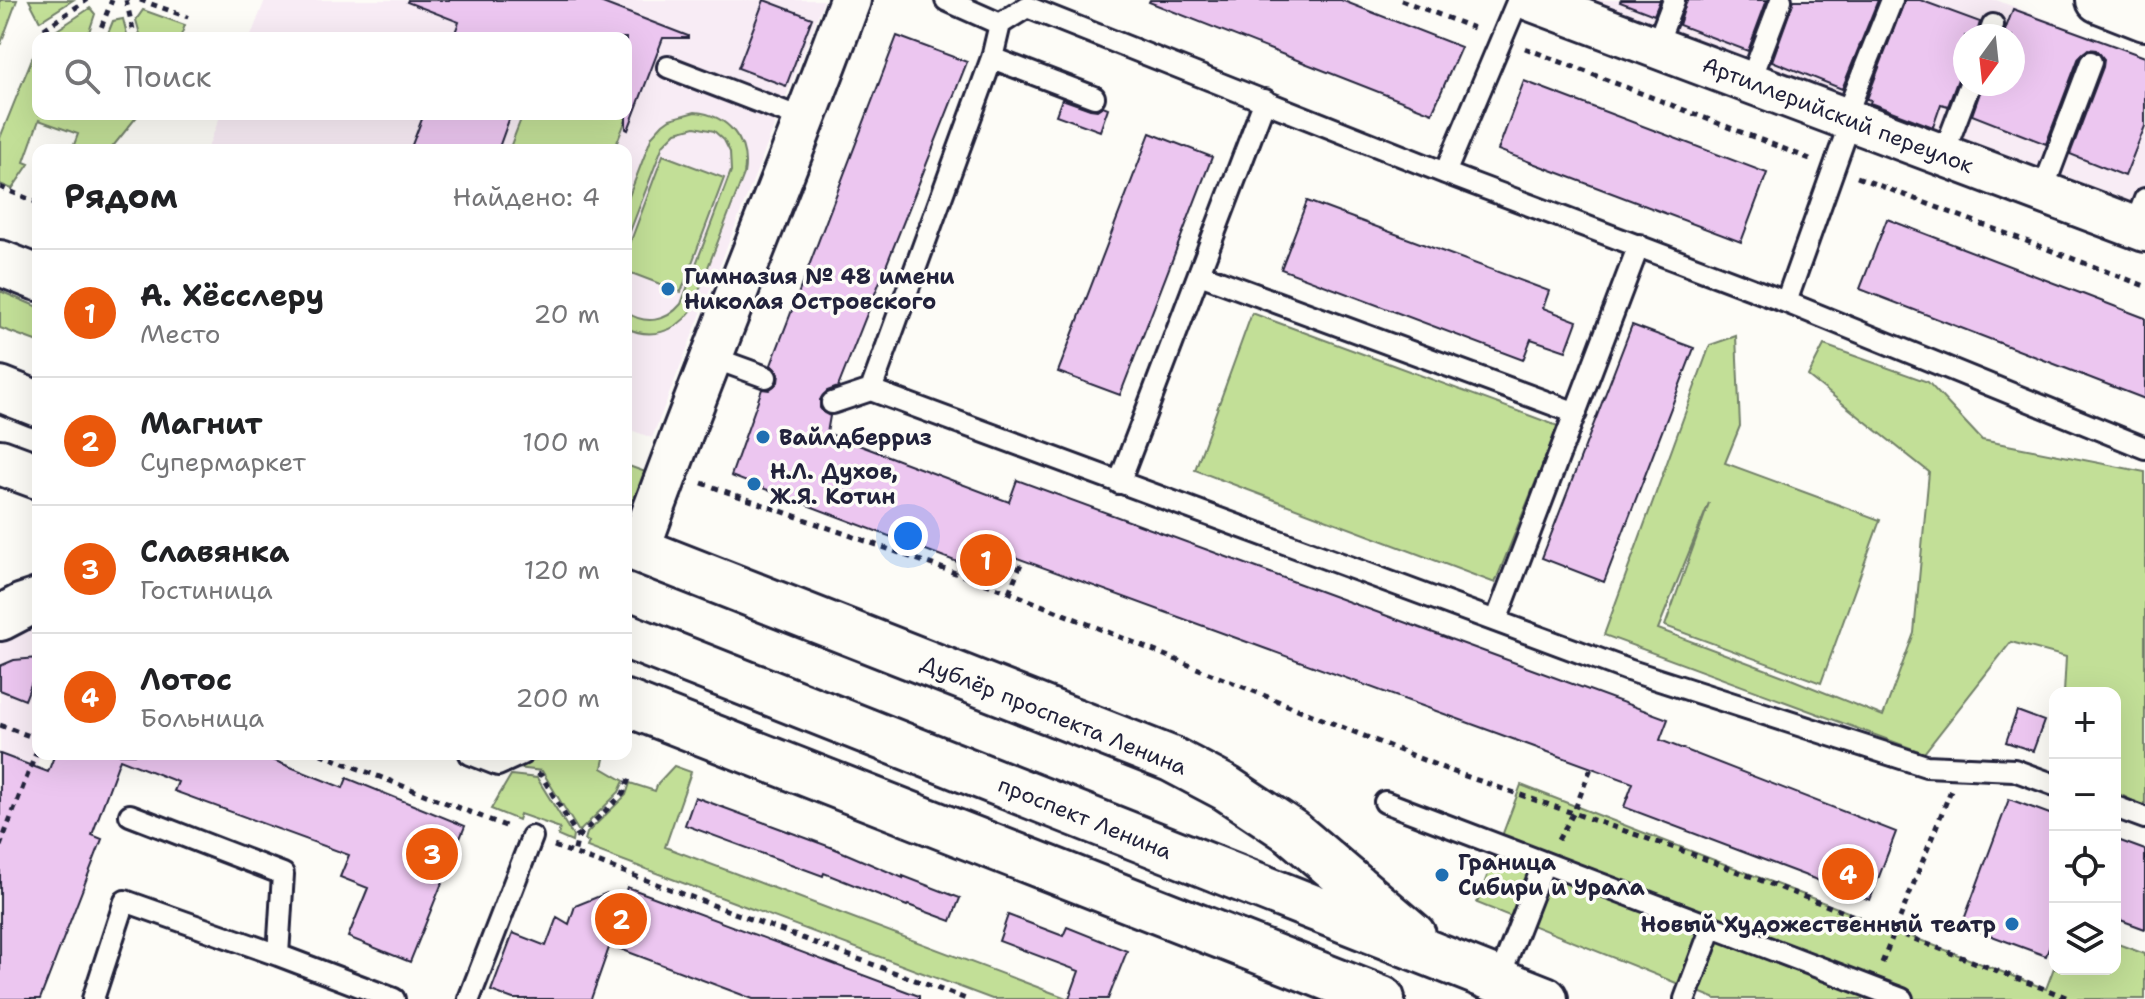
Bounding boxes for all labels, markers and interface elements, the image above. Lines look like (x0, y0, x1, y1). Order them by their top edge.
north arrow (1953, 24, 2025, 96)
search box (32, 32, 632, 120)
street label: Артиллерийский переулок (1699, 50, 1978, 180)
icon: search (60, 54, 104, 98)
text: Поиск (124, 56, 212, 97)
text: Рядом (64, 173, 178, 219)
text: Найдено: 4 (453, 179, 600, 214)
place label: Гимназия № 48 имени Николая Островского (684, 262, 955, 316)
text: А. Хёсслеру (140, 275, 324, 316)
marker: Гимназия № 48 имени Николая Островского (659, 280, 677, 298)
text: 1 (84, 296, 96, 331)
text: 20 m (533, 296, 600, 331)
text: Место (140, 316, 221, 351)
text: Магнит (140, 403, 263, 444)
place label: Вайлдберриз (779, 423, 932, 452)
text: 2 (81, 424, 99, 459)
text: 100 m (522, 424, 600, 459)
marker: Вайлдберриз (754, 428, 772, 446)
text: Супермаркет (140, 444, 306, 479)
place label: Н.Л. Духов, Ж.Я. Котин (770, 457, 898, 511)
marker: Н.Л. Духов, Ж.Я. Котин (745, 475, 763, 493)
your location (888, 516, 928, 556)
pin: 1 (960, 530, 1012, 590)
text: Славянка (140, 531, 289, 572)
text: 3 (81, 552, 99, 587)
text: 120 m (524, 552, 600, 587)
text: Гостиница (140, 572, 273, 607)
street label: Дублёр проспекта Ленина (917, 648, 1192, 782)
text: Лотос (140, 659, 232, 700)
text: 4 (81, 680, 99, 715)
text: 200 m (515, 680, 600, 715)
map controls (2049, 687, 2121, 975)
button: + (2049, 687, 2121, 759)
text: Больница (140, 700, 264, 735)
button: − (2049, 759, 2121, 831)
street label: проспект Ленина (994, 770, 1176, 866)
pin: 3 (406, 824, 458, 884)
button: locate (2049, 831, 2121, 903)
pin: 4 (1822, 844, 1874, 904)
place label: Граница Сибири и Урала (1458, 848, 1645, 902)
marker: Граница Сибири и Урала (1433, 866, 1451, 884)
pin: 2 (595, 889, 647, 949)
button: layers (2049, 903, 2121, 975)
place label: Новый Художественный театр (1640, 910, 1996, 939)
marker: Новый Художественный театр (2003, 915, 2021, 933)

